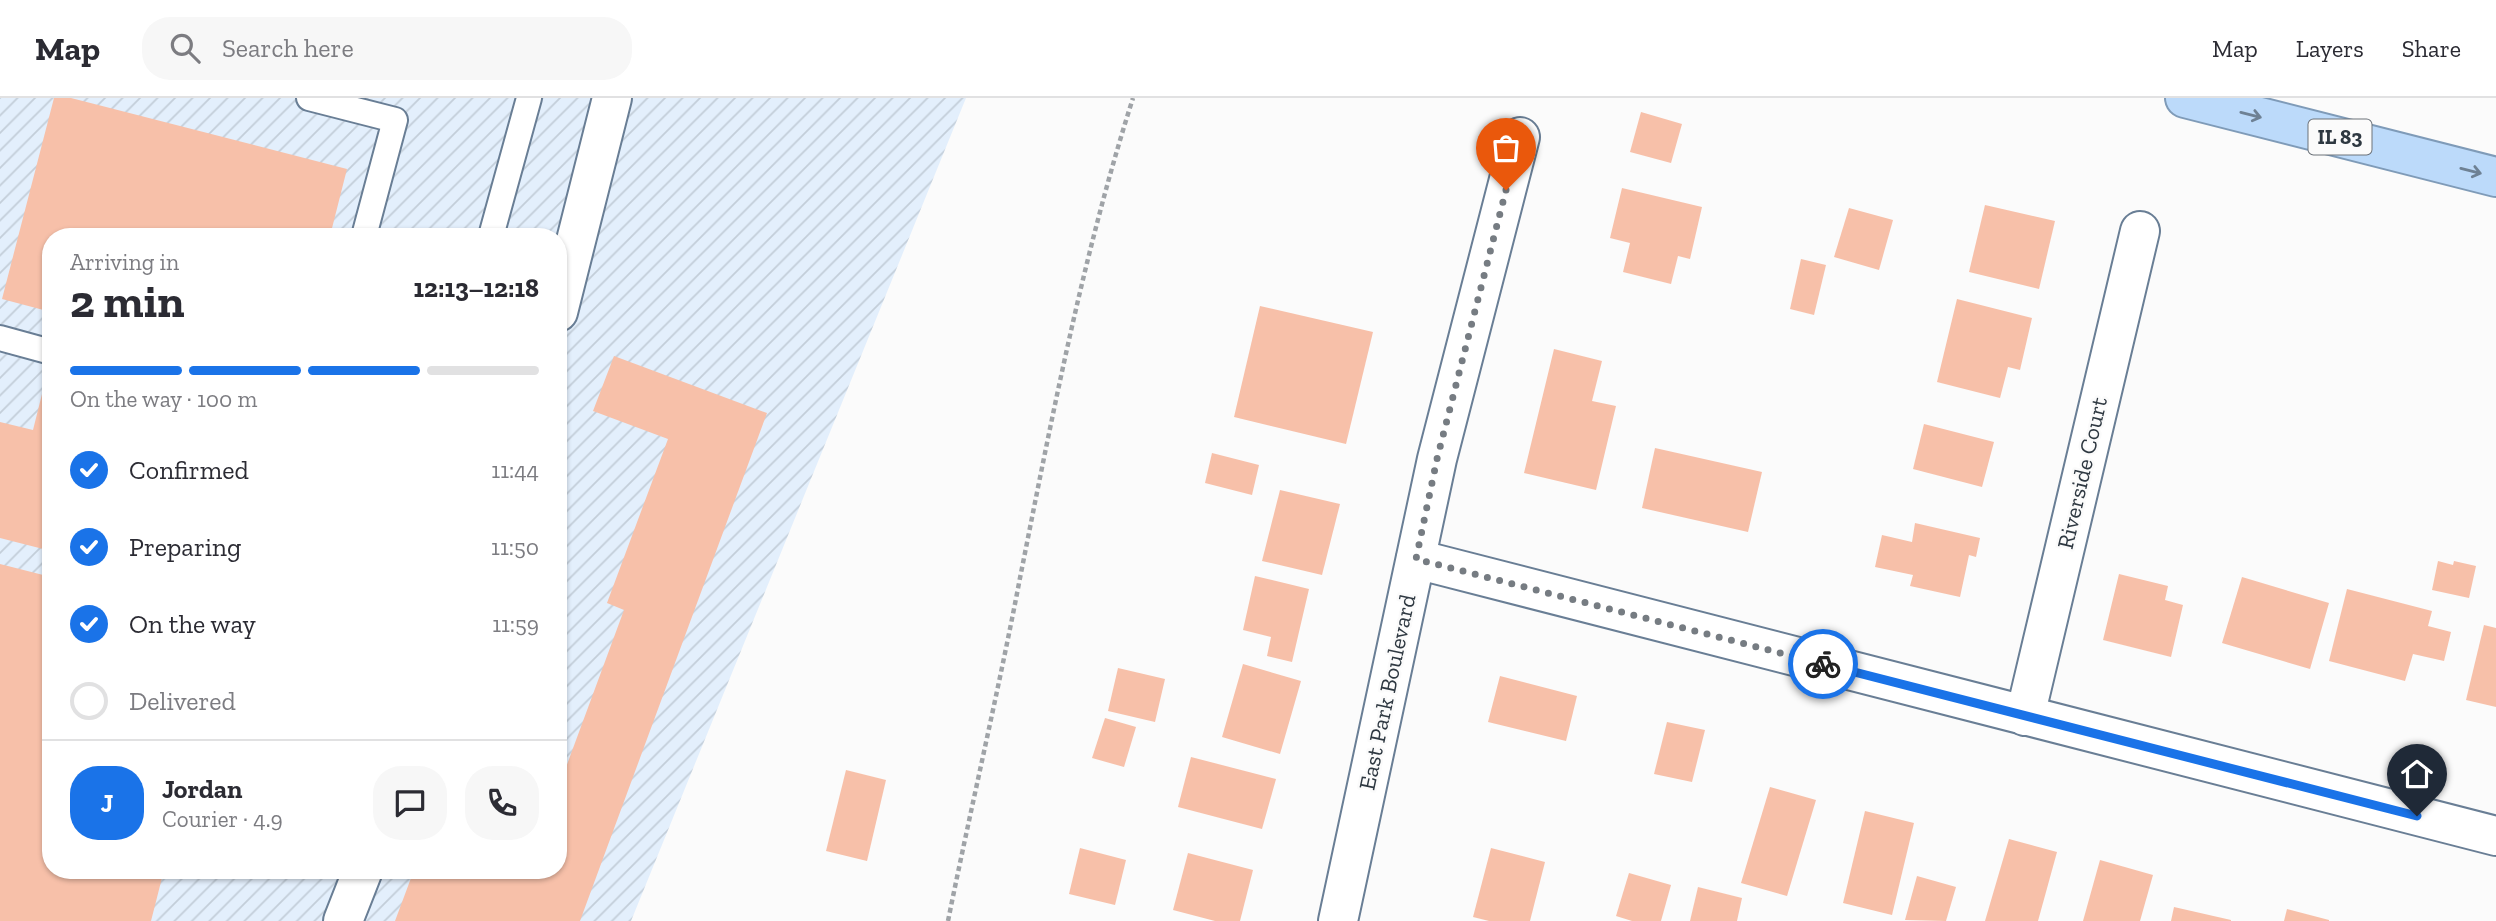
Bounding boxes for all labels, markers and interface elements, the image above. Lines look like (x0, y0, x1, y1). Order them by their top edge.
search box (142, 17, 632, 80)
text: Map (35, 29, 100, 68)
icon: search (166, 29, 204, 67)
text: Search here (222, 32, 354, 64)
text: Map (2212, 34, 2258, 63)
text: Layers (2296, 34, 2364, 63)
text: Share (2402, 34, 2461, 63)
one-way arrow (2239, 109, 2262, 122)
pin (1476, 118, 1536, 190)
road number: IL 83 (2308, 120, 2372, 154)
icon: bag (1487, 129, 1525, 167)
one-way arrow (2460, 165, 2482, 178)
text: Arriving in (70, 248, 179, 276)
text: 12:13–12:18 (414, 272, 539, 304)
text: 2 min (70, 274, 185, 329)
text: On the way · 100 m (70, 385, 257, 413)
street label: Riverside Court (2051, 394, 2113, 552)
icon: check (70, 451, 108, 489)
text: Confirmed (129, 454, 249, 486)
text: 11:44 (491, 456, 539, 484)
icon: check (70, 528, 108, 566)
text: Preparing (129, 531, 241, 563)
text: 11:50 (491, 533, 539, 561)
street label: East Park Boulevard (1353, 591, 1422, 793)
icon: check (70, 605, 108, 643)
text: On the way (129, 608, 256, 640)
text: 11:59 (492, 610, 539, 638)
courier (1788, 629, 1858, 699)
icon: bike (1804, 645, 1842, 683)
text: Delivered (129, 685, 236, 717)
pin (2387, 744, 2447, 816)
icon: home (2398, 755, 2436, 793)
button: chat (373, 766, 447, 840)
button: phone (465, 766, 539, 840)
text: Jordan (162, 773, 242, 805)
text: J (101, 787, 113, 819)
text: Courier · 4.9 (162, 805, 283, 833)

